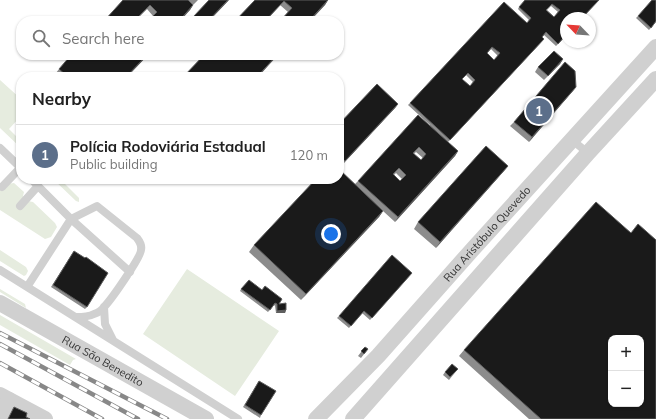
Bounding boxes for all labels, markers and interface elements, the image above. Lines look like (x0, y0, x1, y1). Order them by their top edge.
north arrow (560, 12, 596, 48)
search box (16, 16, 344, 60)
icon: search (30, 27, 52, 49)
text: Search here (62, 29, 144, 48)
text: Nearby (32, 88, 91, 109)
pin: 1 (526, 96, 552, 126)
text: Polícia Rodoviária Estadual (70, 137, 266, 156)
text: 1 (41, 147, 49, 163)
text: 120 m (290, 147, 328, 163)
text: Public building (70, 156, 158, 172)
street label: Rua Aristóbulo Quevedo (440, 183, 534, 285)
your location (321, 224, 341, 244)
street label: Rua São Benedito (60, 332, 146, 389)
map controls (608, 335, 644, 407)
button: + (608, 335, 644, 371)
button: − (608, 371, 644, 407)

